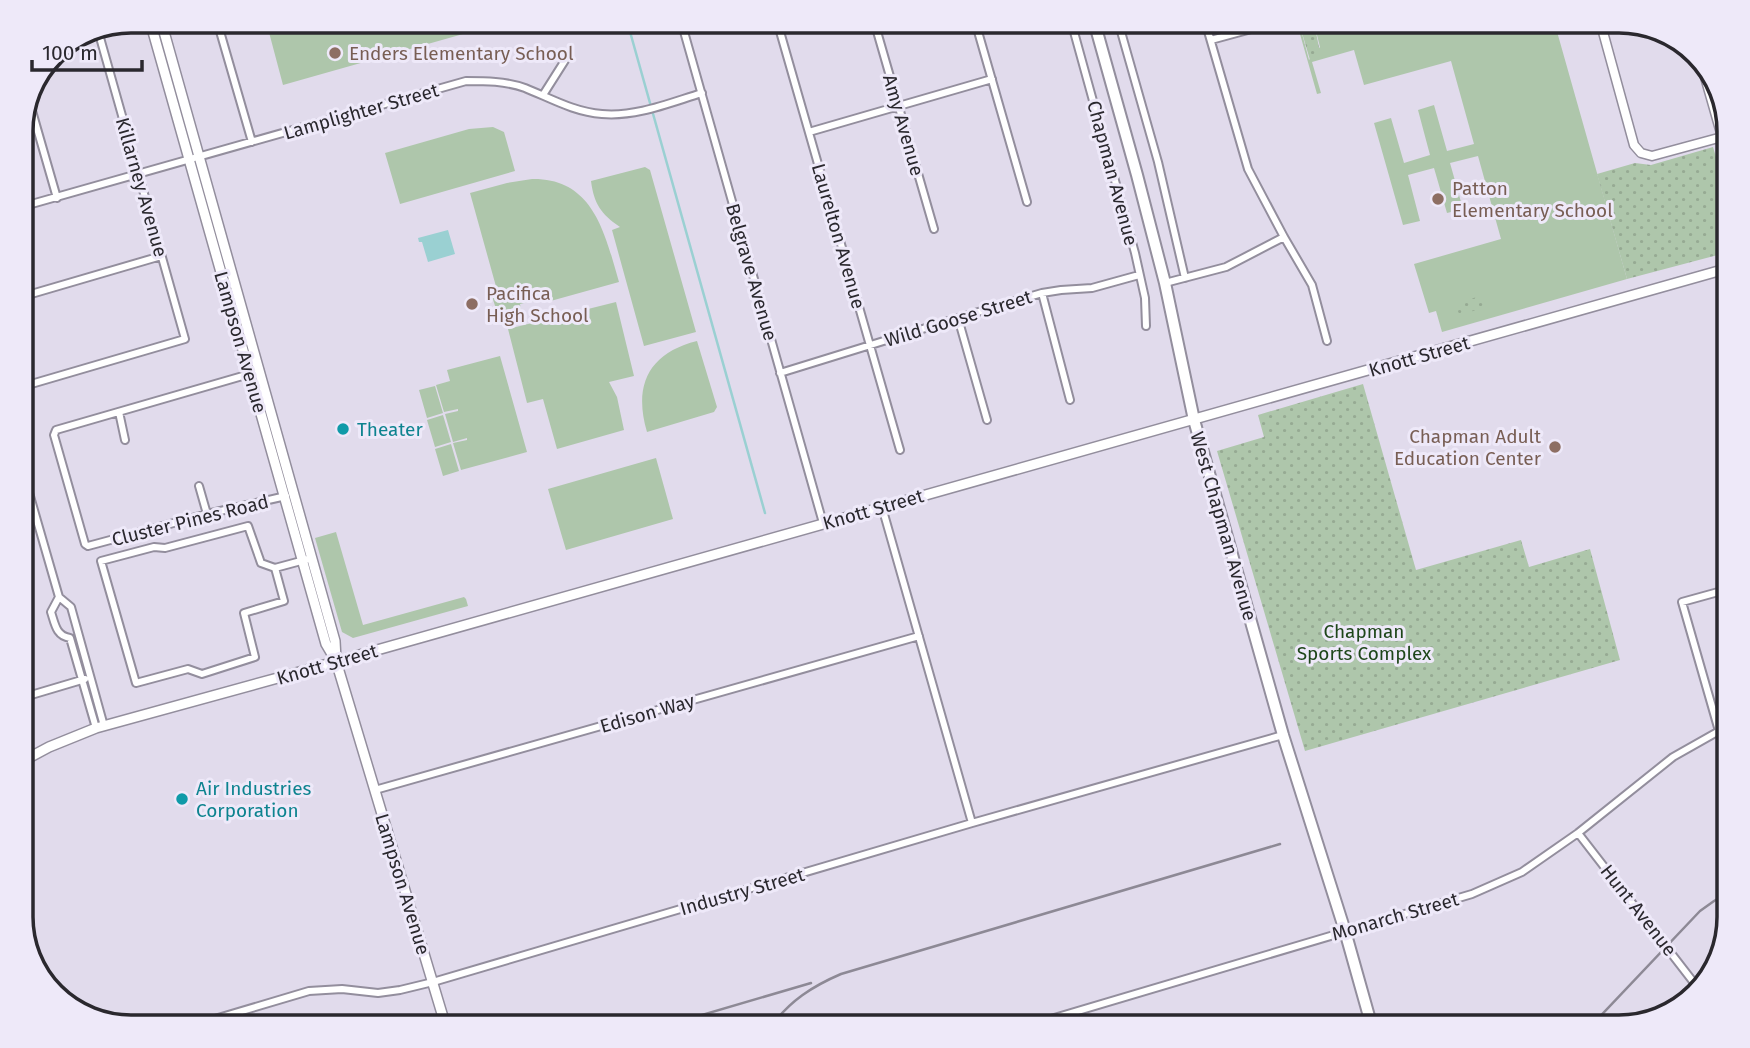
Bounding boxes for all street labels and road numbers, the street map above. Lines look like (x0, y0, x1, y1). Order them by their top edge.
street label: Amy Avenue (878, 72, 929, 179)
street label: Lamplighter Street (281, 78, 441, 145)
street label: Chapman Avenue (1082, 98, 1143, 248)
street label: Killarney Avenue (111, 115, 172, 260)
street label: Laurelton Avenue (807, 161, 870, 312)
street label: Belgrave Avenue (721, 201, 782, 343)
street label: Lampson Avenue (209, 269, 272, 416)
street label: Wild Goose Street (882, 285, 1035, 352)
street label: Knott Street (1366, 331, 1472, 382)
street label: West Chapman Avenue (1185, 429, 1262, 623)
street label: Knott Street (820, 484, 926, 535)
street label: Cluster Pines Road (109, 490, 271, 551)
street label: Knott Street (274, 639, 380, 690)
street label: Edison Way (597, 689, 698, 738)
street label: Lampson Avenue (370, 811, 435, 958)
street label: Hunt Avenue (1596, 860, 1682, 961)
street label: Industry Street (677, 863, 807, 920)
street label: Monarch Street (1329, 887, 1461, 946)

